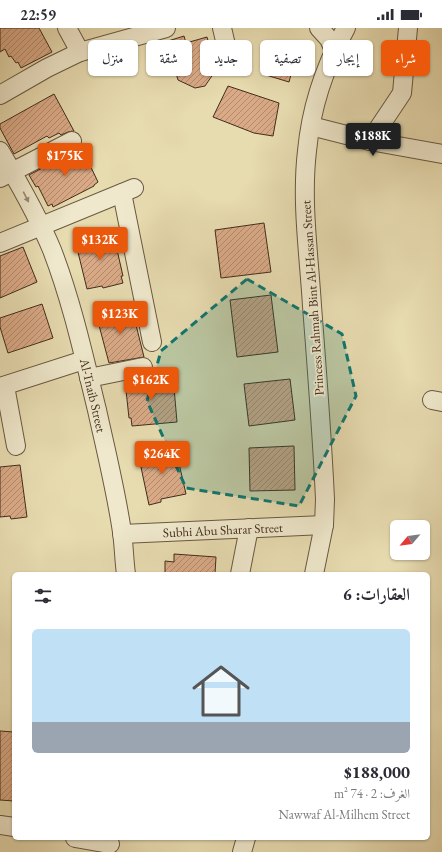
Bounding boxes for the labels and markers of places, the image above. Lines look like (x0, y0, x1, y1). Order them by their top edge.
pin: $188K (345, 123, 401, 157)
pin: $175K (37, 143, 93, 177)
pin: $132K (72, 227, 128, 261)
pin: $123K (92, 301, 148, 335)
pin: $162K (123, 367, 179, 401)
pin: $264K (134, 441, 190, 475)

